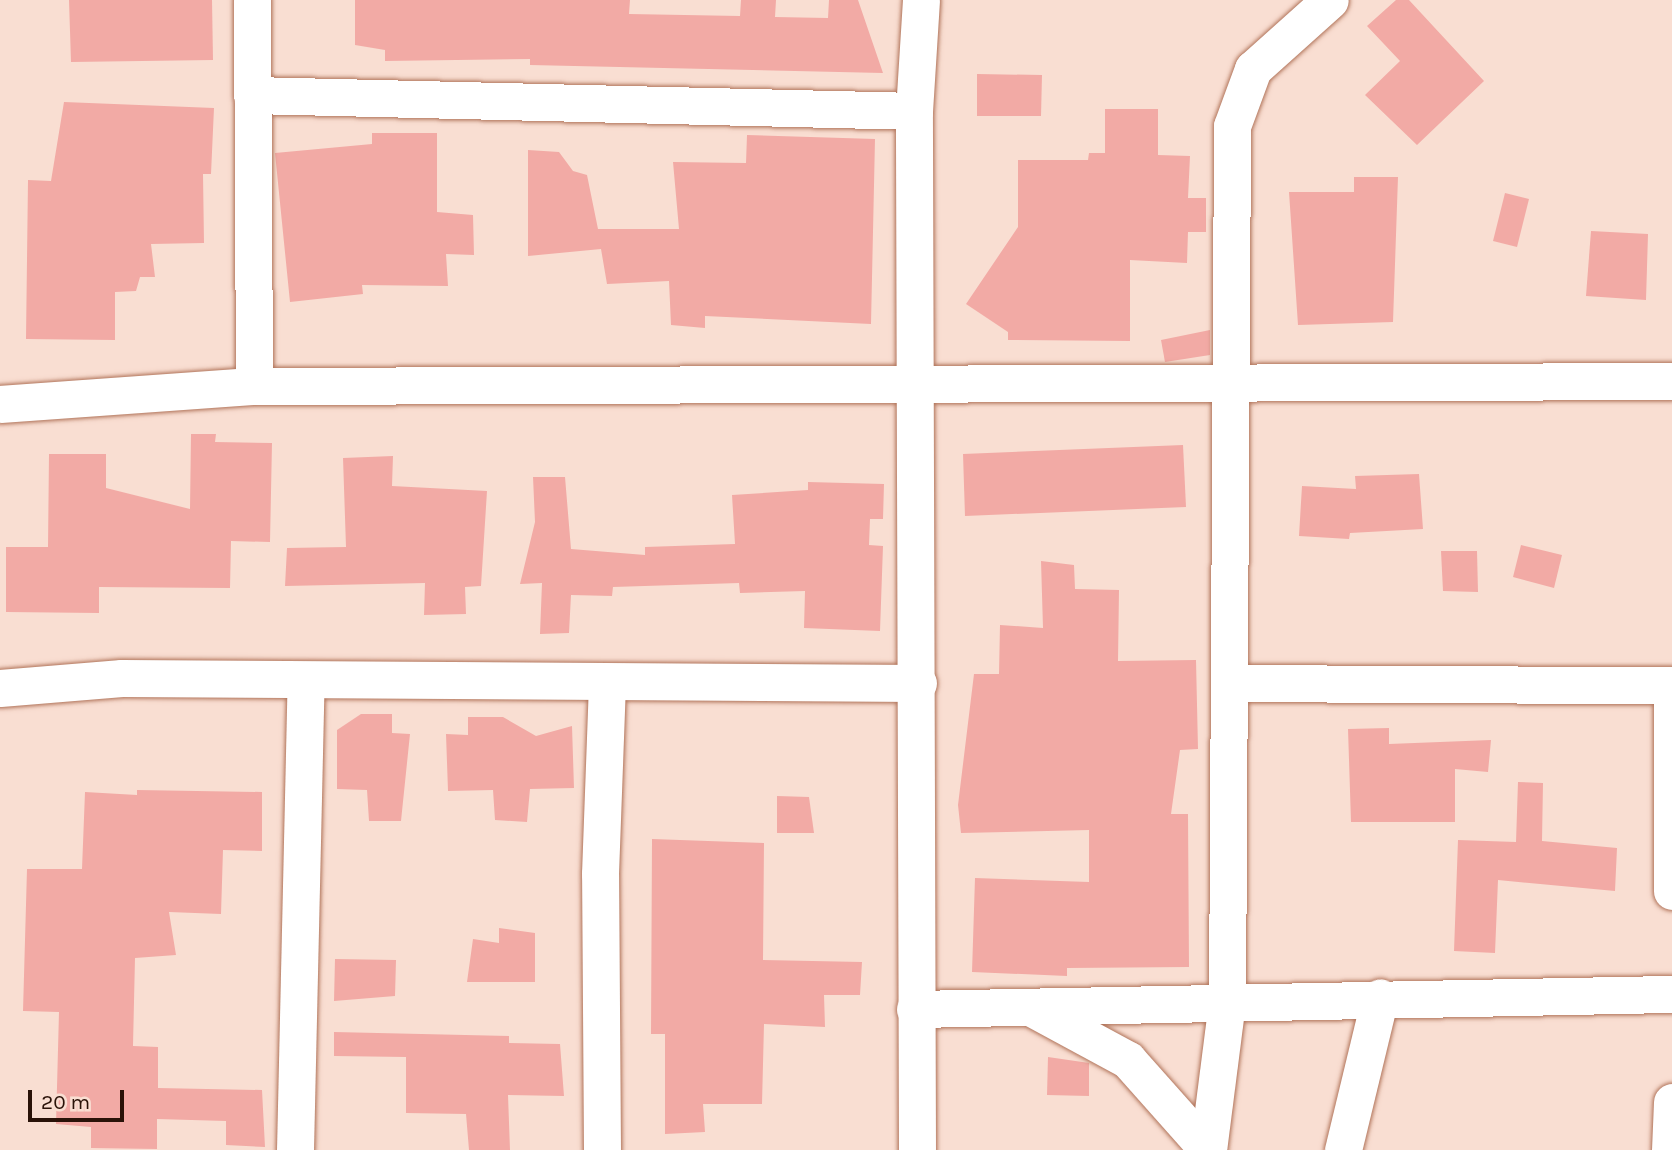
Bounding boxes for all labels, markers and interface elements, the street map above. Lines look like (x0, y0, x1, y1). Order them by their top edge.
scale bar (32, 1076, 128, 1120)
text: 20 m (41, 1090, 90, 1114)

